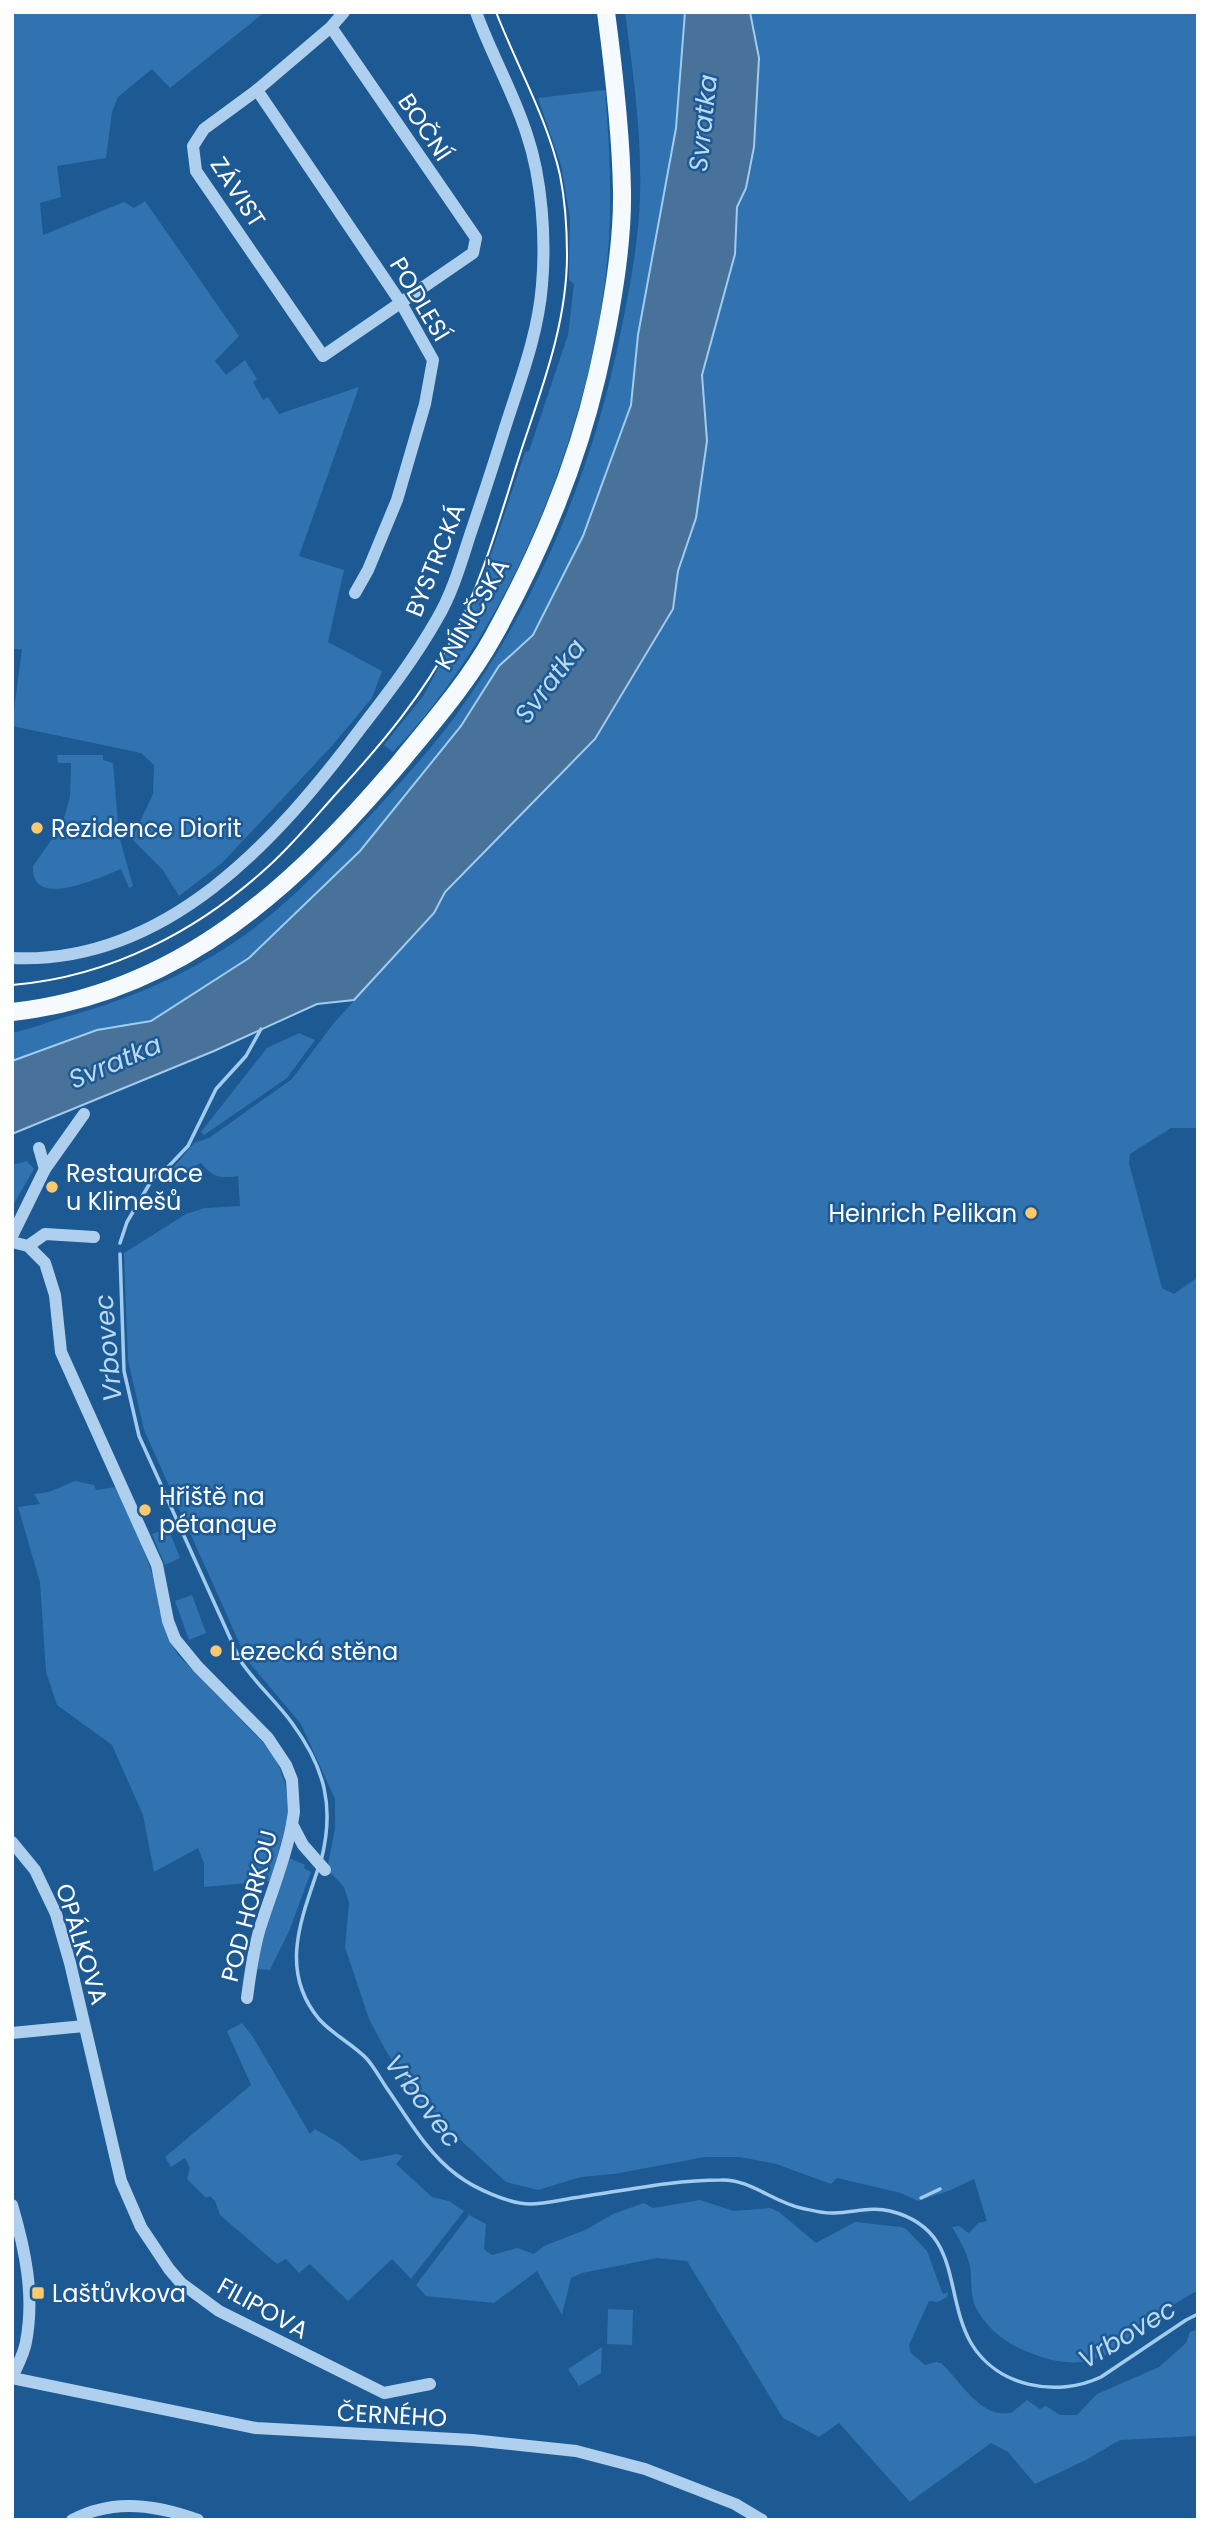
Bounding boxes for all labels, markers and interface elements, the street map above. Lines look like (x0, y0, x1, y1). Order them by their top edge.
water label: Svratka (680, 73, 726, 173)
street label: BOČNÍ (390, 87, 460, 167)
street label: ZÁVIST (203, 150, 273, 234)
street label: PODLESÍ (382, 251, 458, 347)
street label: BYSTRCKÁ (397, 498, 473, 622)
street label: KNÍNIČSKÁ (427, 552, 517, 676)
water label: Svratka (506, 631, 594, 731)
place label: Rezidence Diorit (51, 812, 241, 845)
marker: Rezidence Diorit (29, 820, 45, 836)
water label: Svratka (63, 1026, 167, 1098)
place label: Restaurace u Klimešů (66, 1157, 203, 1218)
marker: Restaurace u Klimešů (44, 1179, 60, 1195)
place label: Heinrich Pelikan (829, 1197, 1017, 1230)
marker: Heinrich Pelikan (1023, 1205, 1039, 1221)
water label: Vrbovec (85, 1292, 131, 1403)
place label: Hřiště na pétanque (159, 1480, 277, 1541)
marker: Hřiště na pétanque (137, 1502, 153, 1518)
place label: Lezecká stěna (230, 1635, 398, 1668)
marker: Lezecká stěna (208, 1643, 224, 1659)
street label: POD HORKOU (213, 1827, 285, 1985)
street label: OPÁLKOVA (48, 1879, 116, 2009)
water label: Vrbovec (376, 2047, 470, 2155)
street label: FILIPOVA (212, 2269, 314, 2347)
place label: Laštůvkova (52, 2277, 186, 2310)
marker: Laštůvkova (30, 2285, 46, 2301)
water label: Vrbovec (1071, 2291, 1183, 2377)
street label: ČERNÉHO (336, 2396, 448, 2434)

